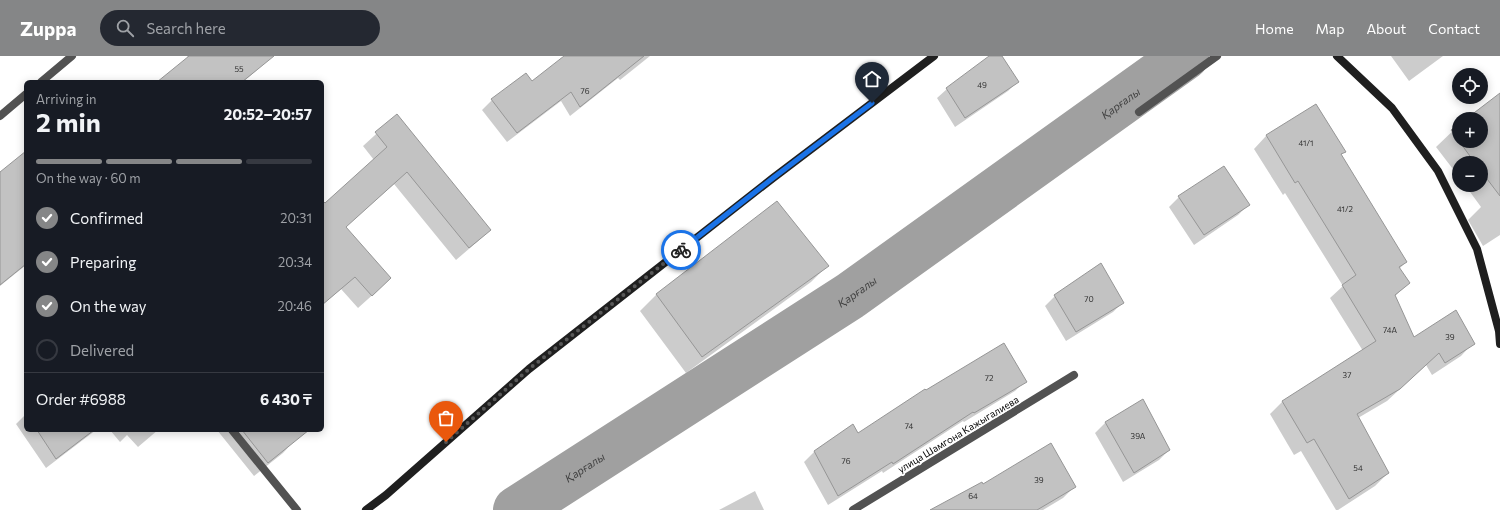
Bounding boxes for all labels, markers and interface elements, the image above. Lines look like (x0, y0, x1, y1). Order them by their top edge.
search box (100, 10, 380, 46)
text: Zuppa (20, 17, 76, 40)
icon: search (114, 17, 136, 39)
text: Search here (146, 19, 226, 37)
text: Home (1255, 20, 1294, 37)
text: Map (1316, 20, 1344, 37)
text: About (1366, 20, 1406, 37)
text: Contact (1428, 20, 1480, 37)
pin (855, 62, 889, 103)
house number: 55 (234, 64, 244, 74)
icon: home (861, 68, 883, 90)
map controls (1452, 68, 1488, 192)
button: locate (1452, 68, 1488, 104)
house number: 49 (977, 80, 987, 90)
water label: Қарғалы (1098, 84, 1142, 121)
house number: 76 (580, 86, 590, 96)
text: Arriving in (36, 91, 96, 107)
text: 20:52–20:57 (224, 105, 312, 123)
text: 2 min (36, 106, 101, 137)
button: + (1452, 112, 1488, 148)
house number: 41/1 (1299, 138, 1313, 148)
button: − (1452, 156, 1488, 192)
text: On the way · 60 m (36, 170, 141, 186)
house number: 41/2 (1337, 204, 1354, 214)
icon: check (36, 207, 58, 229)
text: Confirmed (70, 209, 143, 227)
text: 20:31 (280, 210, 312, 226)
courier (661, 230, 701, 270)
icon: bike (670, 239, 692, 261)
icon: check (36, 251, 58, 273)
text: Preparing (70, 253, 136, 271)
text: 20:34 (278, 254, 312, 270)
water label: Қарғалы (834, 273, 879, 309)
house number: 70 (1084, 294, 1094, 304)
icon: check (36, 295, 58, 317)
text: On the way (70, 297, 147, 315)
text: 20:46 (278, 298, 312, 314)
house number: 74А (1383, 325, 1398, 335)
house number: 39 (1445, 332, 1455, 342)
text: Delivered (70, 341, 134, 359)
house number: 37 (1343, 370, 1351, 380)
house number: 72 (985, 373, 994, 383)
text: Order #6988 (36, 390, 126, 408)
text: 6 430 ₸ (260, 390, 312, 408)
street label: улица Шамгона Кажыгалиева (895, 393, 1021, 475)
pin (429, 401, 463, 442)
icon: bag (435, 407, 457, 429)
house number: 74 (905, 421, 913, 431)
house number: 39А (1131, 431, 1146, 441)
water label: Қарғалы (562, 449, 607, 484)
house number: 76 (841, 456, 851, 466)
house number: 54 (1353, 463, 1363, 473)
house number: 39 (1034, 475, 1044, 485)
house number: 64 (968, 491, 978, 501)

